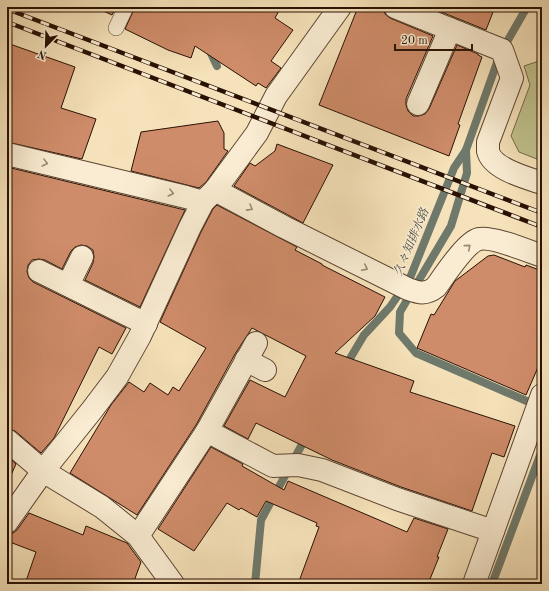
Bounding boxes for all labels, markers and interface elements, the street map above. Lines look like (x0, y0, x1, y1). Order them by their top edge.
north arrow (26, 26, 66, 66)
scale bar (395, 26, 472, 52)
text: 20 m (401, 35, 428, 47)
text: N (36, 47, 49, 61)
one-way arrow (41, 158, 48, 167)
one-way arrow (168, 189, 175, 197)
one-way arrow (246, 204, 253, 211)
water label: 久々知排水路 (390, 205, 432, 278)
one-way arrow (463, 244, 471, 251)
one-way arrow (361, 263, 368, 271)

